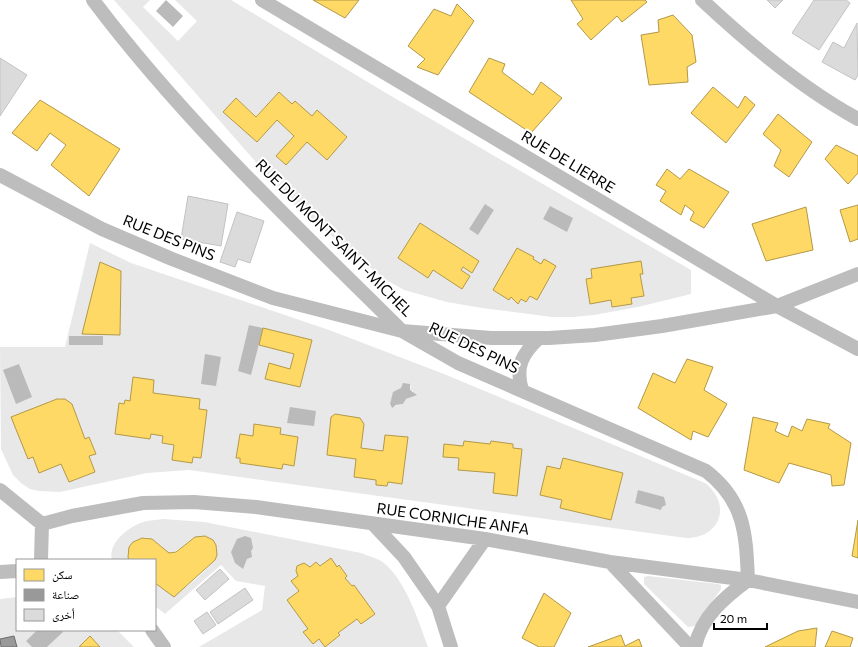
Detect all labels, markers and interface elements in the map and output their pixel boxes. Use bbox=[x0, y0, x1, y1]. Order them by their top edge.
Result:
street label: RUE DE LIERRE bbox=[518, 126, 619, 196]
street label: RUE DU MONT SAINT-MICHEL bbox=[252, 155, 417, 320]
street label: RUE DES PINS bbox=[121, 210, 218, 264]
street label: RUE DES PINS bbox=[427, 318, 523, 377]
street label: RUE CORNICHE ANFA bbox=[376, 498, 531, 538]
legend bbox=[16, 559, 156, 631]
text: سكن bbox=[52, 567, 73, 582]
text: صناعة bbox=[52, 587, 79, 601]
scale bar bbox=[714, 605, 767, 631]
text: أخرى bbox=[52, 607, 75, 622]
text: 20 m bbox=[720, 611, 747, 625]

